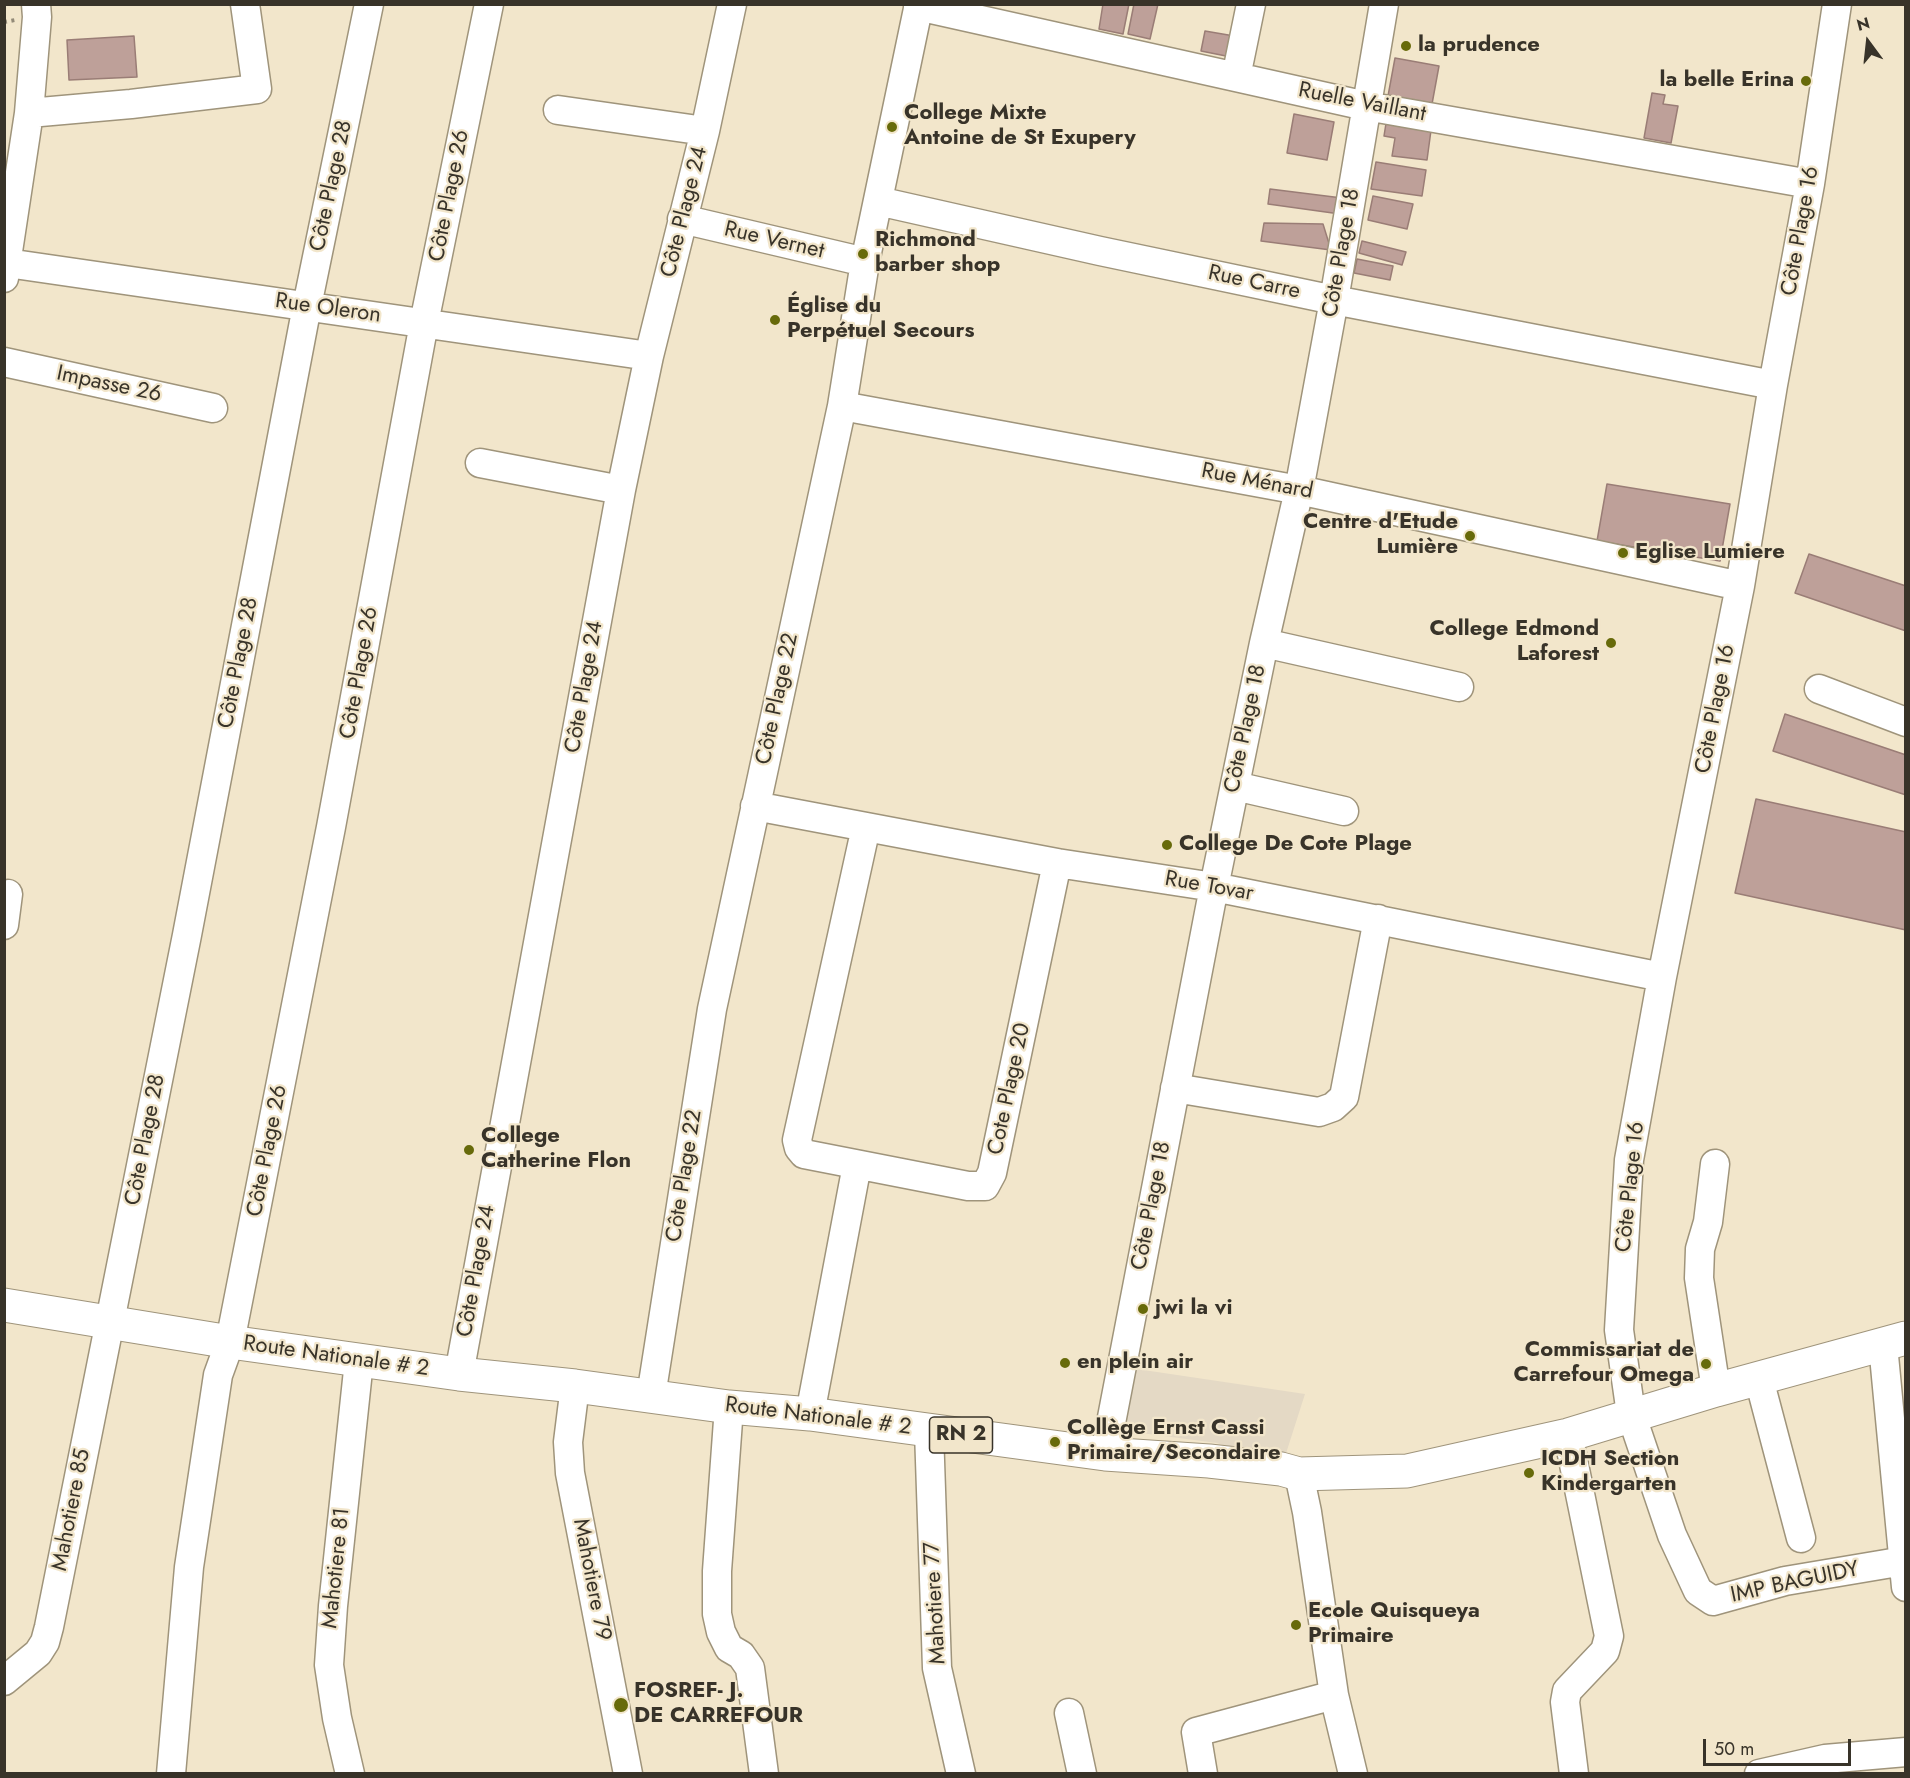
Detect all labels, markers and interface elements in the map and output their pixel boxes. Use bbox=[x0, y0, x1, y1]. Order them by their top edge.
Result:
text: N bbox=[1854, 11, 1872, 37]
north arrow bbox=[1838, 12, 1898, 72]
place label: la prudence bbox=[1418, 33, 1540, 59]
marker: la prudence bbox=[1399, 39, 1413, 53]
place label: la belle Erina bbox=[1659, 68, 1794, 94]
marker: la belle Erina bbox=[1799, 74, 1813, 88]
street label: Ruelle Vaillant bbox=[1296, 78, 1428, 128]
place label: College Mixte Antoine de St Exupery bbox=[904, 101, 1136, 152]
street label: Côte Plage 28 bbox=[305, 118, 359, 254]
marker: College Mixte Antoine de St Exupery bbox=[885, 120, 899, 134]
street label: Côte Plage 26 bbox=[424, 128, 476, 264]
street label: Côte Plage 24 bbox=[656, 144, 714, 280]
street label: Côte Plage 16 bbox=[1777, 164, 1825, 298]
street label: Côte Plage 18 bbox=[1318, 187, 1366, 319]
street label: Rue Vernet bbox=[722, 217, 826, 265]
place label: Richmond barber shop bbox=[875, 228, 1000, 280]
marker: Richmond barber shop bbox=[856, 247, 870, 261]
street label: Rue Carre bbox=[1206, 260, 1302, 306]
street label: Rue Oleron bbox=[274, 289, 382, 329]
place label: Église du Perpétuel Secours bbox=[787, 294, 975, 346]
marker: Église du Perpétuel Secours bbox=[768, 313, 782, 327]
street label: Impasse 26 bbox=[54, 361, 164, 409]
street label: Rue Ménard bbox=[1199, 458, 1315, 506]
place label: Centre d'Etude Lumière bbox=[1303, 510, 1458, 562]
marker: Centre d'Etude Lumière bbox=[1463, 529, 1477, 543]
place label: Eglise Lumiere bbox=[1635, 540, 1785, 566]
marker: Eglise Lumiere bbox=[1616, 546, 1630, 560]
street label: Côte Plage 28 bbox=[213, 595, 265, 731]
street label: Côte Plage 26 bbox=[335, 605, 385, 741]
place label: College Edmond Laforest bbox=[1429, 617, 1599, 668]
street label: Côte Plage 24 bbox=[560, 619, 610, 755]
street label: Côte Plage 22 bbox=[751, 631, 805, 767]
marker: College Edmond Laforest bbox=[1604, 636, 1618, 650]
street label: Côte Plage 16 bbox=[1691, 642, 1741, 776]
street label: Côte Plage 18 bbox=[1220, 662, 1272, 796]
place label: College De Cote Plage bbox=[1179, 832, 1412, 858]
marker: College De Cote Plage bbox=[1160, 838, 1174, 852]
street label: Rue Tovar bbox=[1163, 866, 1255, 908]
street label: Cote Plage 20 bbox=[983, 1021, 1037, 1157]
street label: Côte Plage 28 bbox=[120, 1072, 172, 1208]
street label: Côte Plage 26 bbox=[242, 1083, 294, 1219]
street label: Côte Plage 22 bbox=[662, 1108, 708, 1244]
street label: Côte Plage 16 bbox=[1611, 1120, 1651, 1254]
place label: College Catherine Flon bbox=[481, 1124, 631, 1176]
street label: Côte Plage 18 bbox=[1127, 1139, 1177, 1273]
marker: College Catherine Flon bbox=[462, 1143, 476, 1157]
street label: Côte Plage 24 bbox=[452, 1203, 502, 1339]
place label: jwi la vi bbox=[1155, 1296, 1232, 1322]
marker: jwi la vi bbox=[1136, 1302, 1150, 1316]
street label: Route Nationale # 2 bbox=[241, 1331, 431, 1383]
place label: Commissariat de Carrefour Omega bbox=[1514, 1338, 1694, 1390]
place label: en plein air bbox=[1077, 1350, 1193, 1376]
marker: en plein air bbox=[1058, 1356, 1072, 1370]
marker: Commissariat de Carrefour Omega bbox=[1699, 1357, 1713, 1371]
street label: Route Nationale # 2 bbox=[723, 1392, 913, 1442]
place label: Collège Ernst Cassi Primaire/Secondaire bbox=[1067, 1416, 1281, 1468]
road number: RN 2 bbox=[930, 1417, 992, 1453]
marker: Collège Ernst Cassi Primaire/Secondaire bbox=[1048, 1435, 1062, 1449]
street label: Mahotiere 85 bbox=[47, 1447, 97, 1573]
place label: ICDH Section Kindergarten bbox=[1541, 1447, 1679, 1498]
marker: ICDH Section Kindergarten bbox=[1522, 1466, 1536, 1480]
street label: Mahotiere 81 bbox=[318, 1506, 356, 1630]
street label: Mahotiere 79 bbox=[566, 1517, 616, 1643]
street label: Mahotiere 77 bbox=[920, 1541, 952, 1665]
street label: IMP BAGUIDY bbox=[1728, 1557, 1862, 1609]
place label: Ecole Quisqueya Primaire bbox=[1308, 1599, 1480, 1651]
marker: Ecole Quisqueya Primaire bbox=[1289, 1618, 1303, 1632]
place label: FOSREF- J. DE CARREFOUR bbox=[634, 1679, 803, 1730]
marker: FOSREF- J. DE CARREFOUR bbox=[612, 1696, 630, 1714]
scale bar bbox=[1706, 1727, 1854, 1765]
text: 50 m bbox=[1714, 1736, 1754, 1762]

